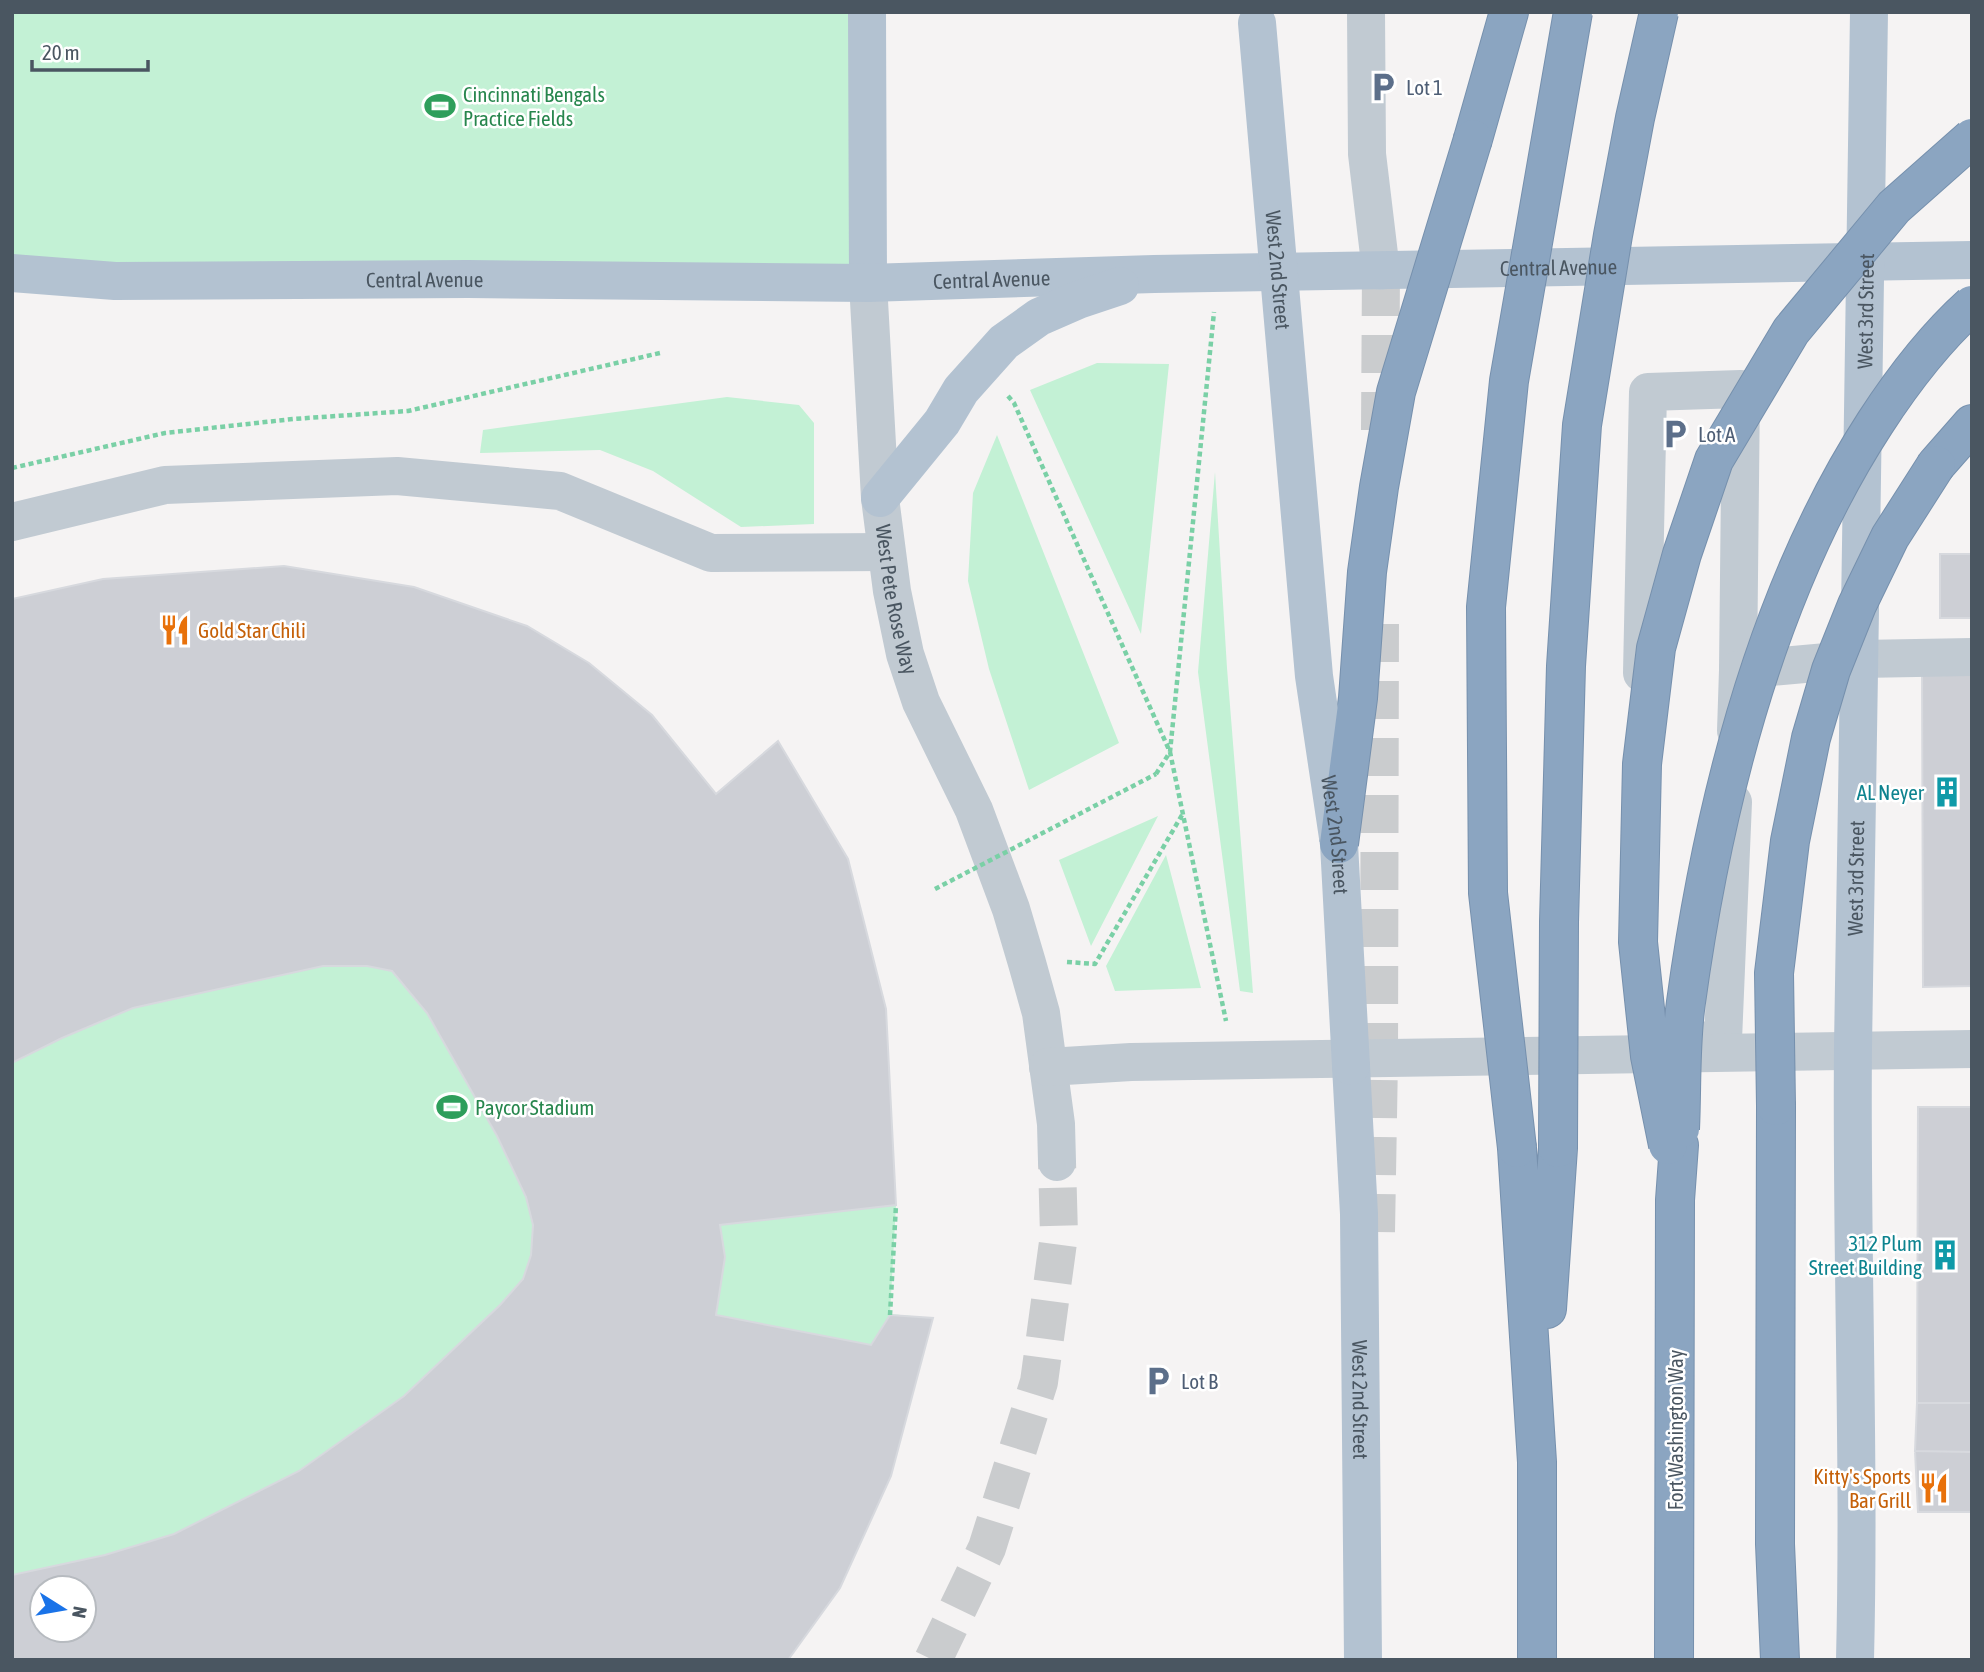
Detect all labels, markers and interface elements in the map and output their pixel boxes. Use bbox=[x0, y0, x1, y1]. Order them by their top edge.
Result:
scale bar bbox=[32, 28, 147, 72]
text: 20 m bbox=[42, 40, 80, 64]
parking icon: Lot 1 bbox=[1366, 70, 1400, 104]
place label: Lot 1 bbox=[1406, 75, 1443, 99]
place label: Cincinnati Bengals Practice Fields bbox=[463, 82, 605, 130]
sports icon: Cincinnati Bengals Practice Fields bbox=[423, 89, 457, 123]
street label: West 2nd Street bbox=[1261, 209, 1296, 331]
street label: West 3rd Street bbox=[1852, 253, 1878, 369]
street label: Central Avenue bbox=[1500, 254, 1617, 280]
street label: Central Avenue bbox=[933, 265, 1051, 293]
street label: Central Avenue bbox=[366, 267, 484, 292]
parking icon: Lot A bbox=[1658, 417, 1692, 451]
place label: Lot A bbox=[1698, 422, 1736, 446]
street label: West Pete Rose Way bbox=[872, 523, 923, 677]
restaurant icon: Gold Star Chili bbox=[158, 613, 192, 647]
place label: Gold Star Chili bbox=[198, 618, 306, 642]
street label: West 2nd Street bbox=[1317, 774, 1354, 895]
building icon: AL Neyer bbox=[1930, 775, 1964, 809]
place label: AL Neyer bbox=[1857, 780, 1925, 804]
street label: West 3rd Street bbox=[1842, 820, 1868, 936]
sports icon: Paycor Stadium bbox=[435, 1090, 469, 1124]
place label: Paycor Stadium bbox=[475, 1095, 594, 1119]
place label: 312 Plum Street Building bbox=[1809, 1231, 1922, 1279]
building icon: 312 Plum Street Building bbox=[1928, 1238, 1962, 1272]
street label: West 2nd Street bbox=[1348, 1340, 1373, 1460]
street label: Fort Washington Way bbox=[1663, 1349, 1687, 1510]
parking icon: Lot B bbox=[1141, 1364, 1175, 1398]
place label: Lot B bbox=[1181, 1369, 1218, 1393]
place label: Kitty's Sports Bar Grill bbox=[1813, 1464, 1911, 1512]
restaurant icon: Kitty's Sports Bar Grill bbox=[1917, 1471, 1951, 1505]
north arrow bbox=[28, 1574, 98, 1644]
text: N bbox=[68, 1605, 92, 1620]

